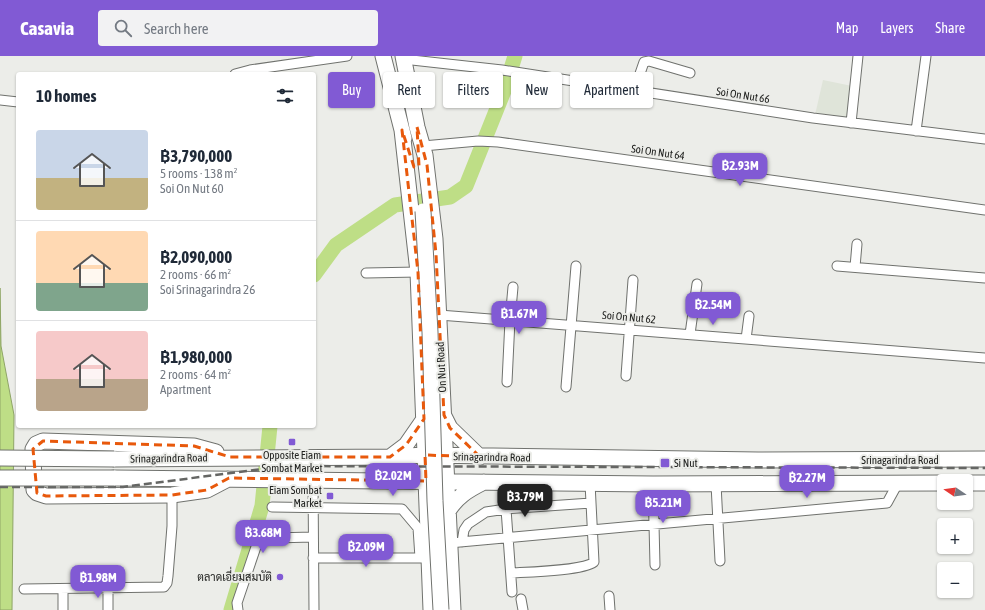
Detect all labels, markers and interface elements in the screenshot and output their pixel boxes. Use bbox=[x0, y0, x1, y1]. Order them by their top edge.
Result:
search box bbox=[98, 10, 378, 46]
text: Casavia bbox=[20, 17, 74, 39]
icon: search bbox=[112, 17, 134, 39]
text: Search here bbox=[144, 20, 209, 37]
text: Map bbox=[836, 20, 858, 36]
text: Layers bbox=[880, 20, 913, 36]
text: Share bbox=[935, 20, 965, 36]
chip: Buy bbox=[328, 72, 375, 108]
chip: Rent bbox=[383, 72, 435, 108]
chip: Filters bbox=[443, 72, 503, 108]
chip: New bbox=[511, 72, 562, 108]
chip: Apartment bbox=[570, 72, 653, 108]
icon: filters bbox=[274, 85, 296, 107]
street label: Soi On Nut 66 bbox=[715, 85, 771, 105]
text: 10 homes bbox=[36, 86, 97, 106]
street label: Soi On Nut 64 bbox=[630, 142, 686, 162]
icon: home bbox=[68, 146, 116, 194]
text: ฿3,790,000 bbox=[160, 146, 232, 166]
pin: ฿2.93M bbox=[707, 153, 773, 187]
text: ฿2.93M bbox=[721, 158, 759, 173]
text: 5 rooms · 138 m² bbox=[160, 166, 237, 181]
text: Soi On Nut 60 bbox=[160, 181, 224, 196]
icon: home bbox=[68, 247, 116, 295]
text: ฿2,090,000 bbox=[160, 247, 232, 267]
text: 2 rooms · 66 m² bbox=[160, 267, 231, 282]
text: Soi Srinagarindra 26 bbox=[160, 282, 255, 297]
pin: ฿2.54M bbox=[680, 292, 746, 326]
text: ฿2.54M bbox=[694, 297, 732, 312]
pin: ฿1.67M bbox=[486, 301, 552, 335]
text: ฿1.67M bbox=[500, 306, 538, 321]
street label: Soi On Nut 62 bbox=[602, 309, 656, 325]
street label: On Nut Road bbox=[434, 341, 448, 393]
icon: home bbox=[68, 347, 116, 395]
text: ฿1,980,000 bbox=[160, 347, 232, 367]
text: 2 rooms · 64 m² bbox=[160, 367, 231, 382]
text: Apartment bbox=[160, 382, 211, 397]
marker: Opposite Eiam Sombat Market bbox=[287, 437, 297, 447]
place label: Opposite Eiam Sombat Market bbox=[261, 449, 323, 474]
street label: Srinagarindra Road bbox=[453, 450, 531, 464]
street label: Srinagarindra Road bbox=[130, 451, 208, 465]
street label: Srinagarindra Road bbox=[861, 454, 939, 466]
marker: Si Nut bbox=[659, 457, 671, 469]
place label: Si Nut bbox=[674, 457, 698, 469]
pin: ฿2.02M bbox=[360, 463, 426, 497]
pin: ฿2.27M bbox=[774, 465, 840, 499]
text: ฿2.02M bbox=[374, 468, 412, 483]
text: ฿2.27M bbox=[788, 470, 826, 485]
north arrow bbox=[937, 474, 973, 510]
map controls bbox=[937, 474, 973, 598]
place label: Eiam Sombat Market bbox=[269, 484, 322, 509]
pin: ฿3.79M bbox=[492, 484, 558, 518]
text: ฿3.79M bbox=[506, 489, 544, 504]
pin: ฿5.21M bbox=[630, 490, 696, 524]
marker: Eiam Sombat Market bbox=[325, 491, 335, 501]
text: ฿5.21M bbox=[644, 495, 682, 510]
button: + bbox=[937, 518, 973, 554]
pin: ฿3.68M bbox=[230, 520, 296, 554]
text: ฿3.68M bbox=[244, 525, 282, 540]
pin: ฿2.09M bbox=[333, 534, 399, 568]
text: ฿2.09M bbox=[347, 539, 385, 554]
button: − bbox=[937, 562, 973, 598]
pin: ฿1.98M bbox=[65, 565, 131, 599]
place label: ตลาดเอี่ยมสมบัติ bbox=[197, 566, 272, 583]
text: ฿1.98M bbox=[79, 570, 117, 585]
marker: ตลาดเอี่ยมสมบัติ bbox=[275, 572, 285, 582]

